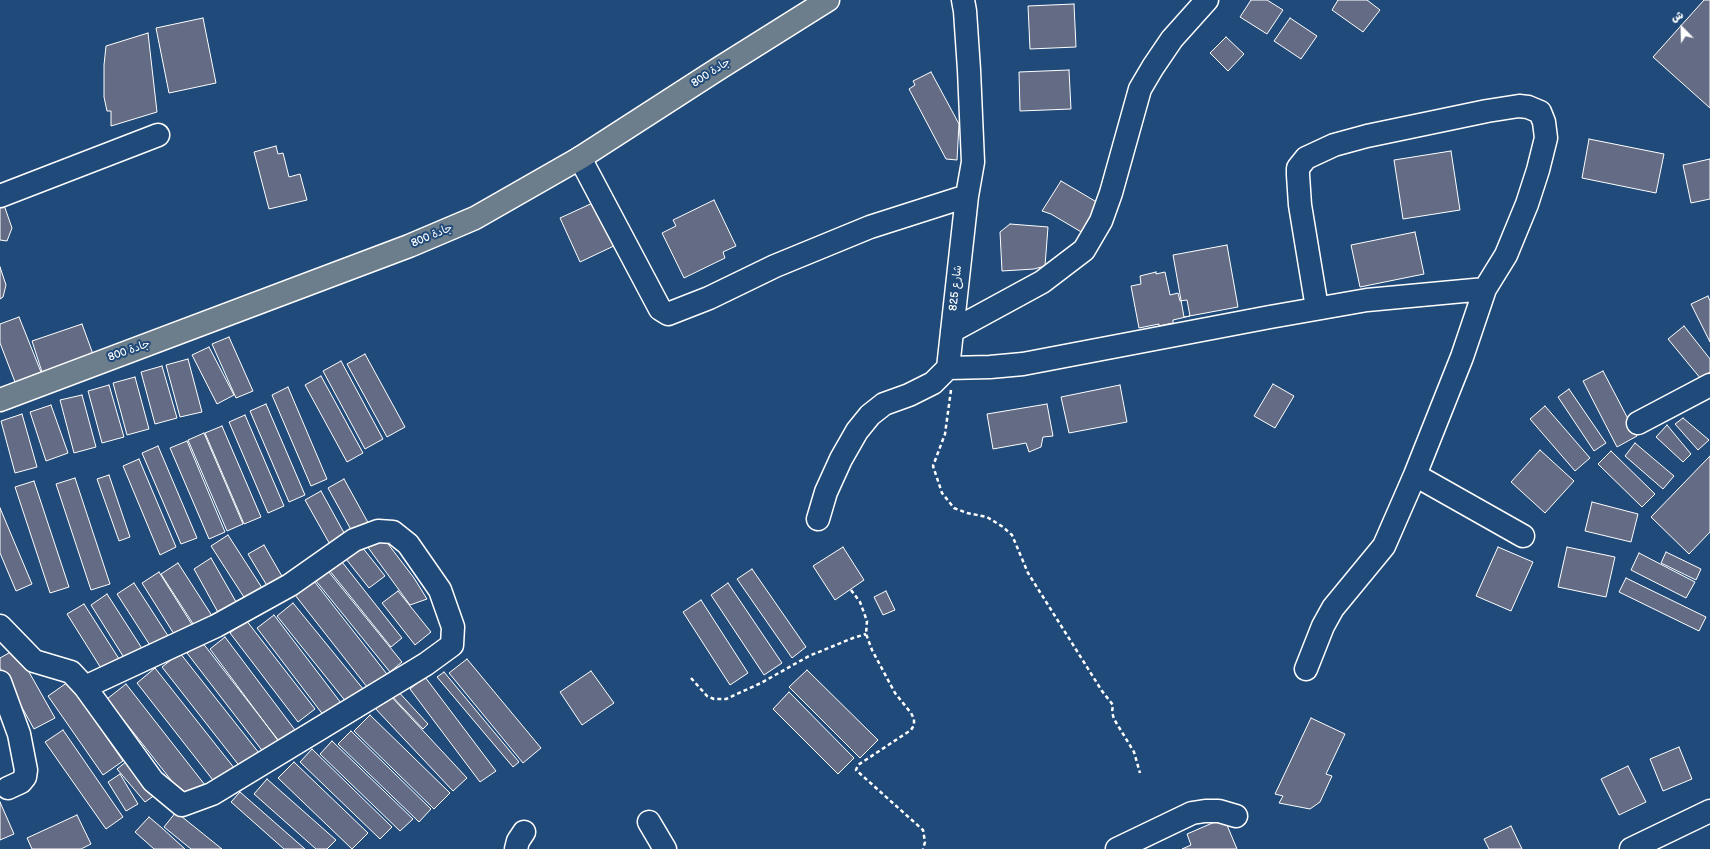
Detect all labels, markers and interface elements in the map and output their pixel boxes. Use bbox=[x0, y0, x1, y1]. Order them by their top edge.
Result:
north arrow bbox=[1662, 8, 1702, 48]
text: ش bbox=[1669, 8, 1685, 25]
street label: جادة 800 bbox=[689, 56, 733, 90]
street label: جادة 800 bbox=[409, 221, 455, 251]
street label: شارع 825 bbox=[947, 264, 965, 312]
street label: جادة 800 bbox=[106, 337, 152, 365]

